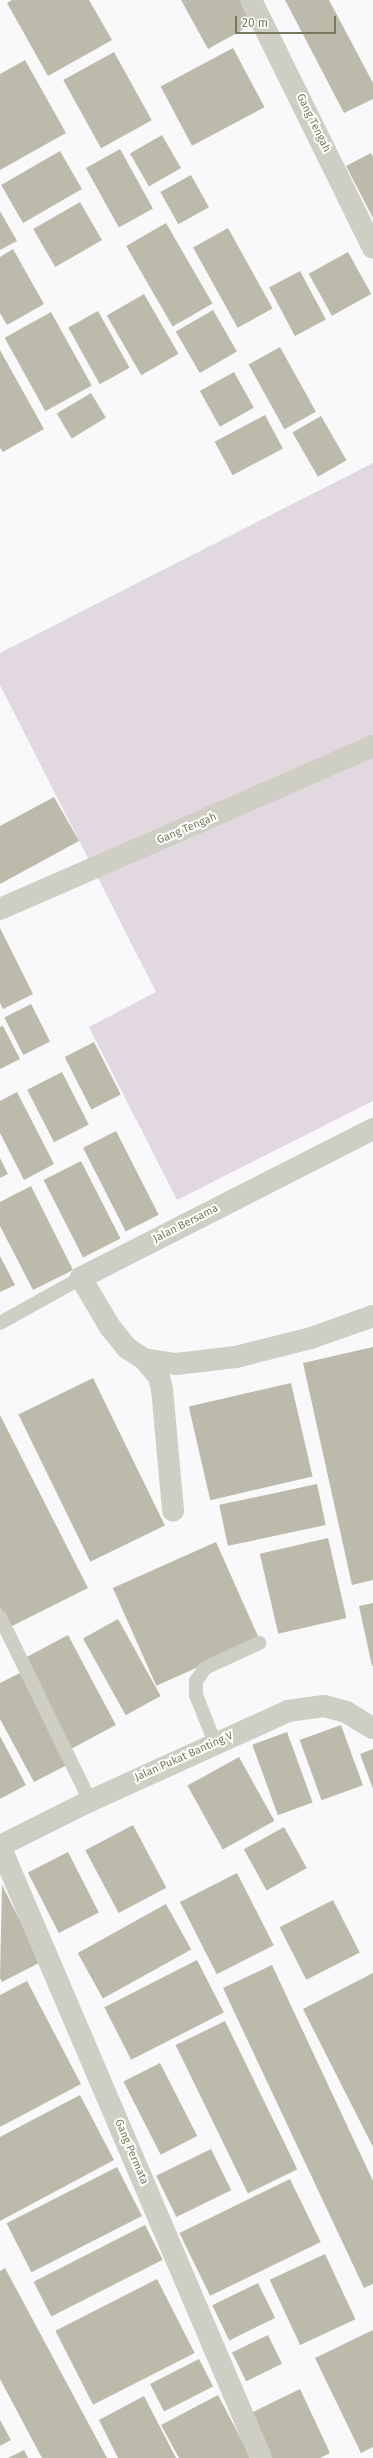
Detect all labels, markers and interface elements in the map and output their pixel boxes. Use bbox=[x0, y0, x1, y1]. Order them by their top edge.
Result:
scale bar bbox=[237, 8, 338, 34]
text: 20 m bbox=[242, 16, 268, 30]
street label: Gang Tengah bbox=[293, 92, 333, 154]
street label: Gang Tengah bbox=[155, 811, 219, 847]
street label: Jalan Bersama bbox=[151, 1202, 221, 1246]
street label: Jalan Pukat Banting V bbox=[133, 1729, 235, 1785]
street label: Gang Permata bbox=[111, 2117, 151, 2187]

